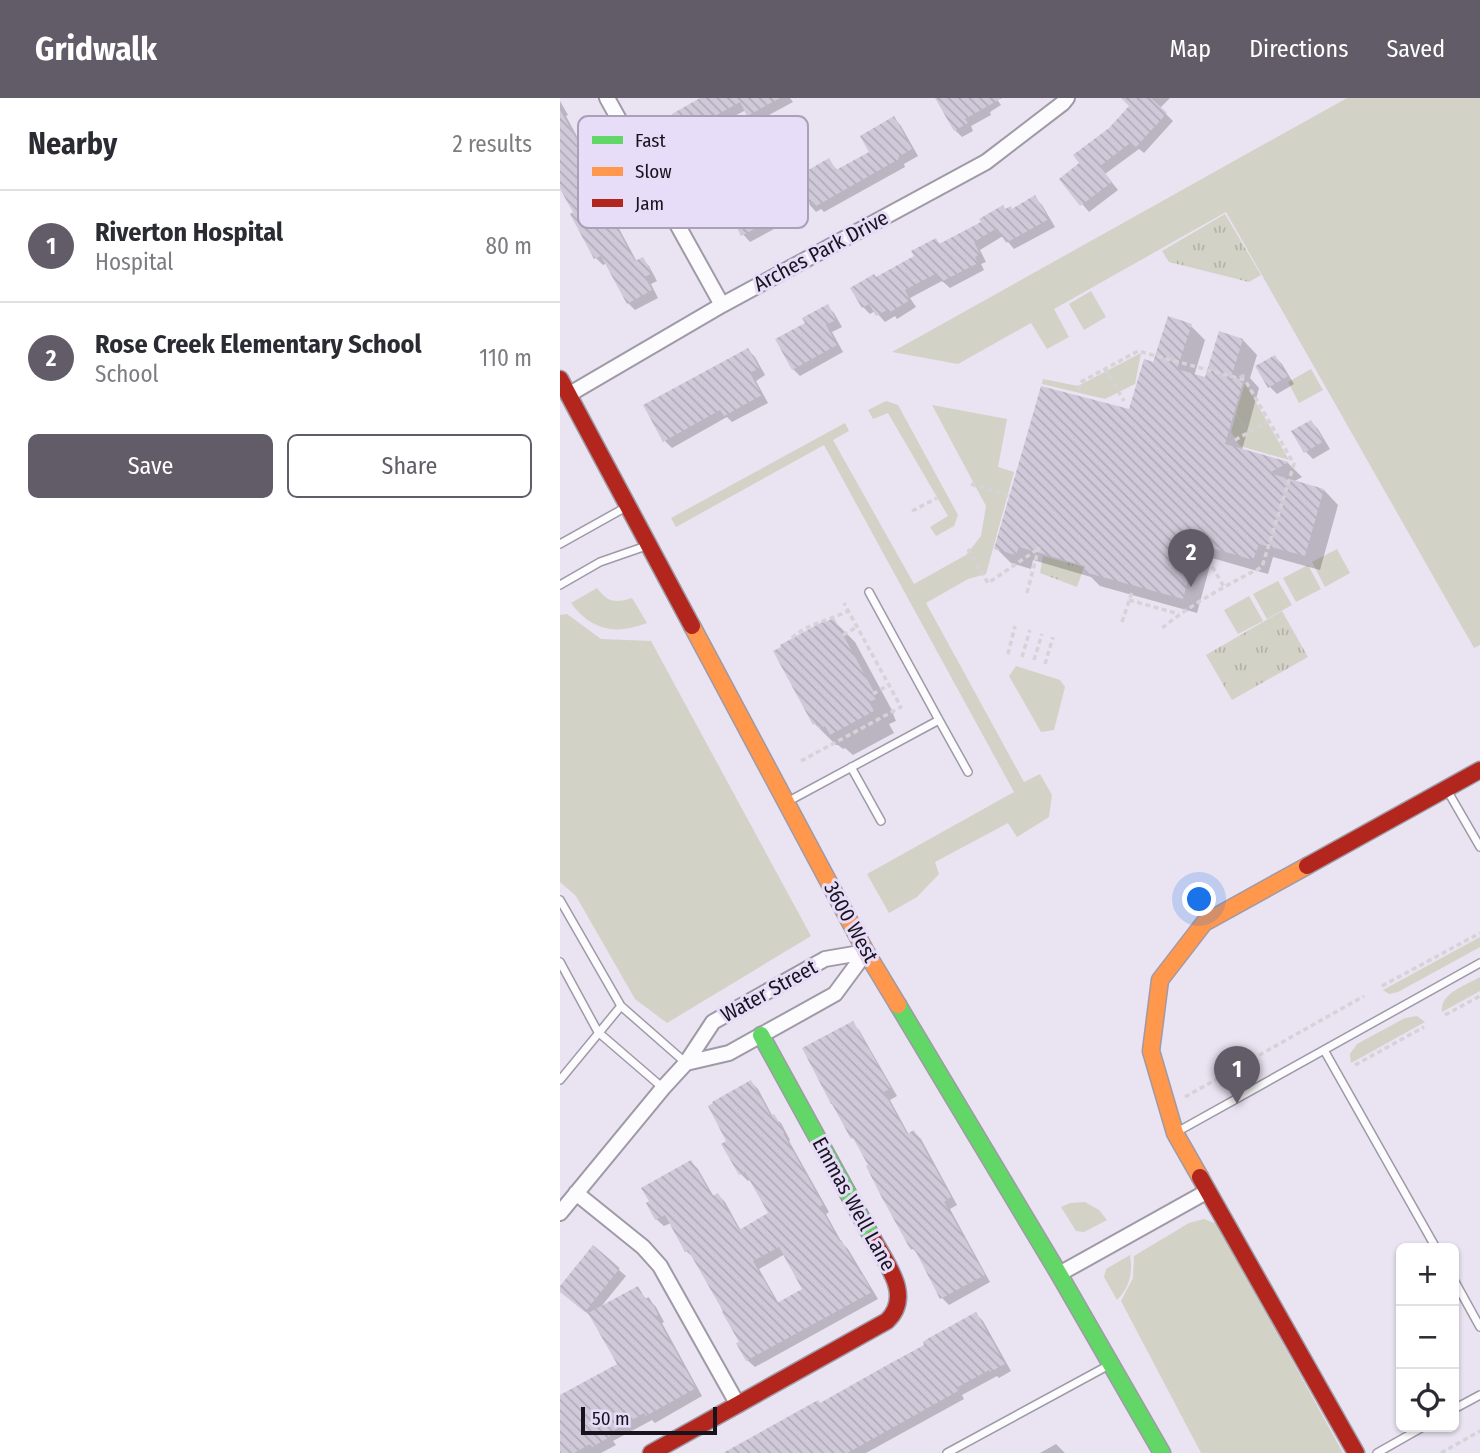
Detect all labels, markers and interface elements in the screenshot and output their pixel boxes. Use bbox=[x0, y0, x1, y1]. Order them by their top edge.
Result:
text: Gridwalk bbox=[35, 29, 157, 69]
text: Map bbox=[1170, 35, 1211, 63]
text: Directions bbox=[1249, 35, 1348, 63]
text: Saved bbox=[1386, 35, 1445, 63]
legend bbox=[578, 116, 808, 228]
text: Nearby bbox=[28, 126, 117, 162]
text: Fast bbox=[635, 129, 666, 152]
text: 2 results bbox=[452, 130, 532, 158]
text: Slow bbox=[635, 160, 672, 183]
text: Jam bbox=[635, 192, 664, 215]
street label: Arches Park Drive bbox=[749, 205, 893, 297]
text: Riverton Hospital bbox=[95, 217, 283, 248]
text: 1 bbox=[46, 232, 56, 260]
text: 80 m bbox=[485, 232, 532, 260]
text: Hospital bbox=[95, 248, 173, 276]
text: Rose Creek Elementary School bbox=[95, 329, 422, 360]
text: 2 bbox=[46, 344, 56, 372]
text: 110 m bbox=[479, 344, 532, 372]
text: School bbox=[95, 360, 159, 388]
button: Save bbox=[28, 434, 273, 498]
button: Share bbox=[287, 434, 532, 498]
pin: 2 bbox=[1168, 529, 1214, 587]
street label: 3600 West bbox=[818, 877, 884, 967]
your location bbox=[1182, 882, 1216, 916]
street label: Water Street bbox=[716, 954, 822, 1028]
pin: 1 bbox=[1214, 1046, 1260, 1104]
street label: Emmas Well Lane bbox=[807, 1133, 901, 1275]
map controls bbox=[1396, 1243, 1459, 1432]
button: + bbox=[1396, 1243, 1459, 1306]
button: − bbox=[1396, 1306, 1459, 1369]
button: locate bbox=[1396, 1369, 1459, 1432]
scale bar bbox=[581, 1404, 718, 1436]
text: 50 m bbox=[592, 1407, 630, 1430]

